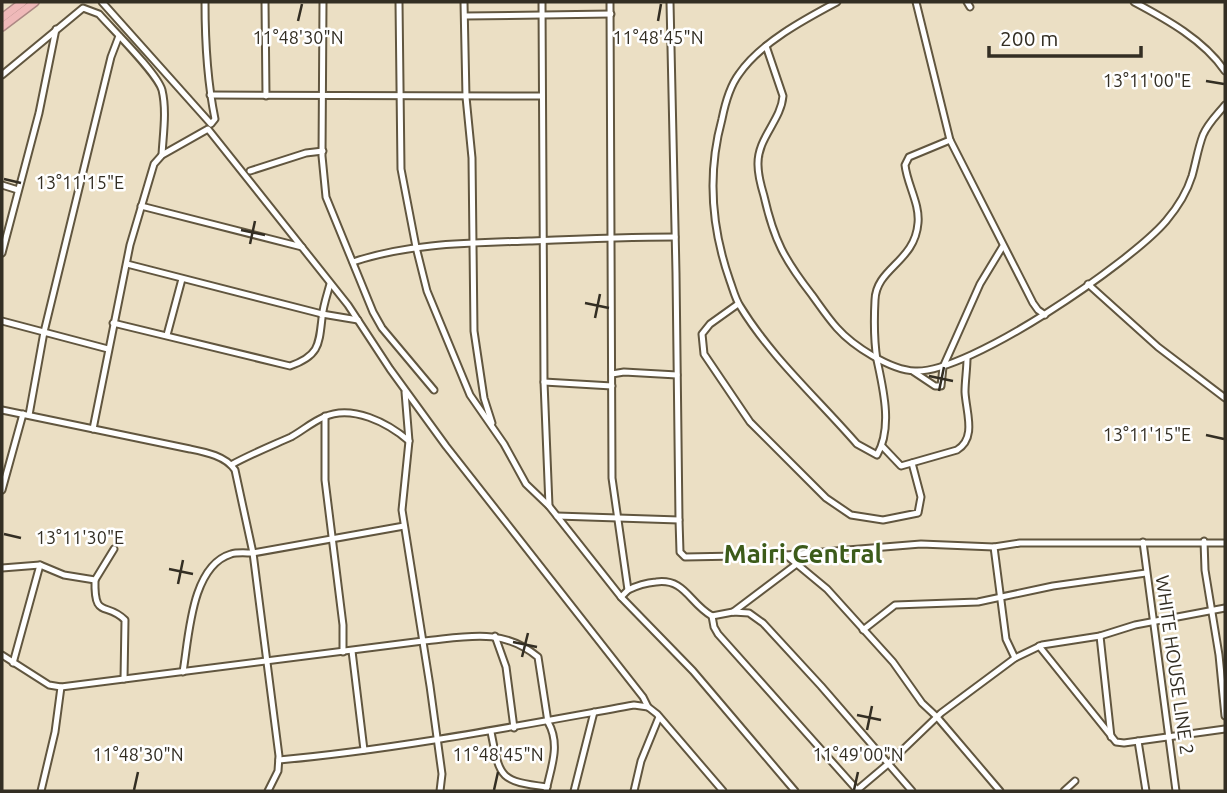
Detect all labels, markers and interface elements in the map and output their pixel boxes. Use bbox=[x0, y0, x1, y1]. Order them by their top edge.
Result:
scale bar bbox=[989, 14, 1141, 58]
text: 200 m bbox=[1000, 26, 1058, 50]
text: 11°48'30"N bbox=[252, 27, 344, 47]
text: 11°48'45"N bbox=[612, 27, 704, 47]
text: 13°11'00"E bbox=[1103, 70, 1191, 90]
text: 13°11'15"E bbox=[36, 172, 124, 192]
text: 13°11'15"E bbox=[1103, 424, 1191, 444]
text: 13°11'30"E bbox=[36, 527, 124, 547]
district label: Mairi Central bbox=[724, 539, 883, 568]
street label: WHITE HOUSE LINE 2 bbox=[1152, 574, 1198, 756]
text: 11°48'30"N bbox=[92, 744, 184, 764]
text: 11°48'45"N bbox=[452, 744, 544, 764]
text: 11°49'00"N bbox=[812, 744, 904, 764]

